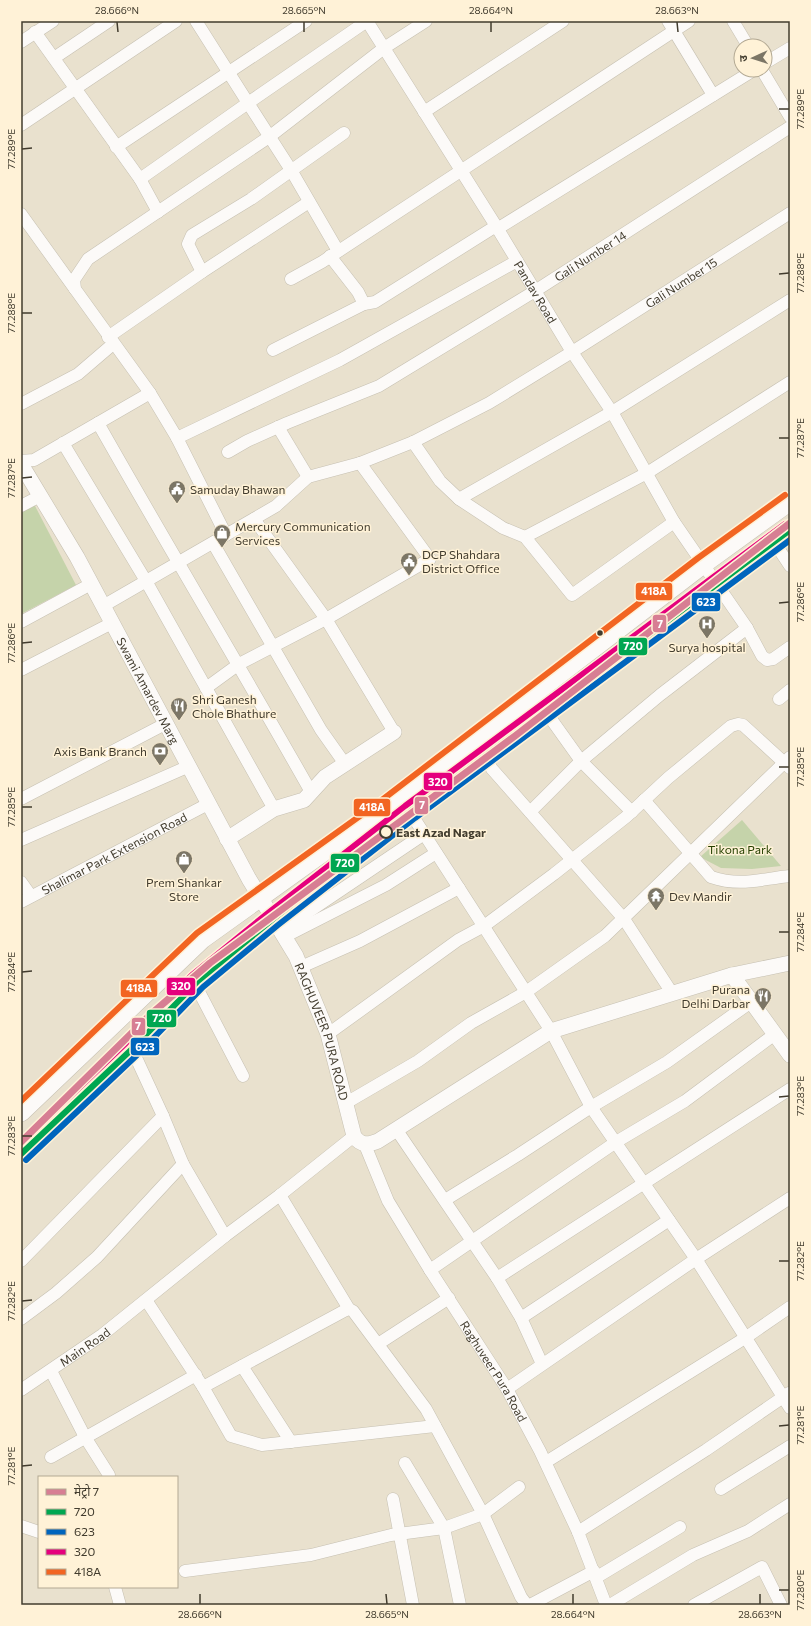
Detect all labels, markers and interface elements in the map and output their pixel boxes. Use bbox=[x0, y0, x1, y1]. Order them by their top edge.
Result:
text: 28.666°N bbox=[95, 4, 139, 16]
text: 28.665°N bbox=[282, 4, 326, 16]
text: 28.664°N bbox=[469, 4, 513, 16]
text: 28.663°N bbox=[655, 4, 699, 16]
north arrow bbox=[733, 38, 773, 78]
text: उ bbox=[736, 54, 749, 62]
text: 77.289°E bbox=[794, 89, 806, 129]
text: 77.289°E bbox=[5, 129, 17, 169]
street label: Gali Number 14 bbox=[551, 227, 629, 284]
text: 77.288°E bbox=[794, 253, 806, 293]
street label: Gali Number 15 bbox=[643, 254, 720, 311]
street label: Pandav Road bbox=[512, 258, 560, 326]
text: 77.288°E bbox=[5, 293, 17, 333]
text: 77.287°E bbox=[794, 418, 806, 458]
text: 77.287°E bbox=[5, 458, 17, 498]
public building icon: Samuday Bhawan bbox=[167, 479, 187, 504]
place label: Samuday Bhawan bbox=[190, 482, 285, 496]
place label: Mercury Communication Services bbox=[235, 519, 371, 547]
shop icon: Mercury Communication Services bbox=[212, 523, 232, 548]
place label: DCP Shahdara District Office bbox=[422, 547, 500, 575]
public building icon: DCP Shahdara District Office bbox=[399, 551, 419, 576]
line badge: 418A bbox=[635, 582, 673, 601]
text: 77.286°E bbox=[794, 582, 806, 622]
text: 418A bbox=[641, 584, 667, 597]
line badge: 623 bbox=[691, 592, 721, 612]
text: 623 bbox=[696, 595, 716, 608]
line badge: 7 bbox=[652, 614, 667, 633]
hospital icon: Surya hospital bbox=[697, 614, 717, 639]
text: 7 bbox=[657, 617, 663, 630]
text: 77.286°E bbox=[5, 623, 17, 663]
unlabelled marker bbox=[595, 628, 605, 638]
street label: Swami Amardev Marg bbox=[114, 635, 183, 747]
line badge: 720 bbox=[618, 637, 648, 656]
text: 720 bbox=[623, 639, 643, 652]
place label: Surya hospital bbox=[668, 640, 746, 654]
place label: Shri Ganesh Chole Bhathure bbox=[192, 692, 276, 720]
restaurant icon: Shri Ganesh Chole Bhathure bbox=[169, 696, 189, 721]
bank icon: Axis Bank Branch bbox=[150, 741, 170, 766]
place label: Axis Bank Branch bbox=[53, 744, 147, 758]
text: 77.285°E bbox=[794, 747, 806, 787]
line badge: 320 bbox=[423, 772, 453, 791]
text: 320 bbox=[428, 775, 448, 788]
text: 77.285°E bbox=[5, 787, 17, 827]
line badge: 7 bbox=[414, 796, 429, 815]
line badge: 418A bbox=[353, 798, 391, 817]
text: 7 bbox=[419, 798, 425, 811]
text: 418A bbox=[359, 800, 385, 813]
street label: Shalimar Park Extension Road bbox=[39, 809, 189, 897]
marker: East Azad Nagar bbox=[379, 825, 393, 839]
place label: East Azad Nagar bbox=[396, 825, 486, 839]
park label: Tikona Park bbox=[708, 842, 773, 856]
shop icon: Prem Shankar Store bbox=[174, 849, 194, 874]
line badge: 720 bbox=[330, 853, 360, 873]
text: 720 bbox=[335, 856, 355, 869]
place label: Prem Shankar Store bbox=[146, 875, 222, 903]
temple icon: Dev Mandir bbox=[646, 886, 666, 911]
place label: Dev Mandir bbox=[669, 889, 732, 903]
text: 77.284°E bbox=[794, 912, 806, 952]
text: 77.284°E bbox=[5, 952, 17, 992]
street label: RAGHUVEER PURA ROAD bbox=[292, 961, 352, 1102]
line badge: 320 bbox=[166, 977, 196, 996]
line badge: 418A bbox=[120, 979, 158, 998]
text: 320 bbox=[171, 979, 191, 992]
text: 418A bbox=[126, 981, 152, 994]
place label: Purana Delhi Darbar bbox=[681, 982, 750, 1010]
restaurant icon: Purana Delhi Darbar bbox=[753, 986, 773, 1011]
line badge: 720 bbox=[146, 1009, 177, 1028]
text: 720 bbox=[152, 1011, 172, 1024]
line badge: 7 bbox=[131, 1017, 146, 1036]
text: 7 bbox=[135, 1019, 141, 1032]
line badge: 623 bbox=[130, 1037, 160, 1056]
text: 623 bbox=[135, 1040, 155, 1053]
text: 77.283°E bbox=[794, 1076, 806, 1116]
text: 77.283°E bbox=[5, 1116, 17, 1156]
text: 77.282°E bbox=[794, 1241, 806, 1281]
text: 77.282°E bbox=[5, 1281, 17, 1321]
street label: Raghuveer Pura Road bbox=[458, 1318, 530, 1424]
street label: Main Road bbox=[57, 1324, 113, 1369]
text: 77.281°E bbox=[794, 1406, 806, 1444]
text: 77.281°E bbox=[5, 1447, 17, 1485]
legend bbox=[38, 1476, 178, 1588]
text: मेट्रो 7 bbox=[74, 1484, 99, 1499]
text: 720 bbox=[74, 1504, 95, 1518]
text: 623 bbox=[74, 1524, 95, 1538]
text: 320 bbox=[74, 1544, 95, 1558]
text: 418A bbox=[74, 1564, 101, 1578]
text: 77.280°E bbox=[794, 1569, 806, 1610]
text: 28.666°N bbox=[178, 1608, 222, 1620]
text: 28.665°N bbox=[365, 1608, 409, 1620]
text: 28.664°N bbox=[551, 1608, 595, 1620]
text: 28.663°N bbox=[738, 1608, 782, 1620]

